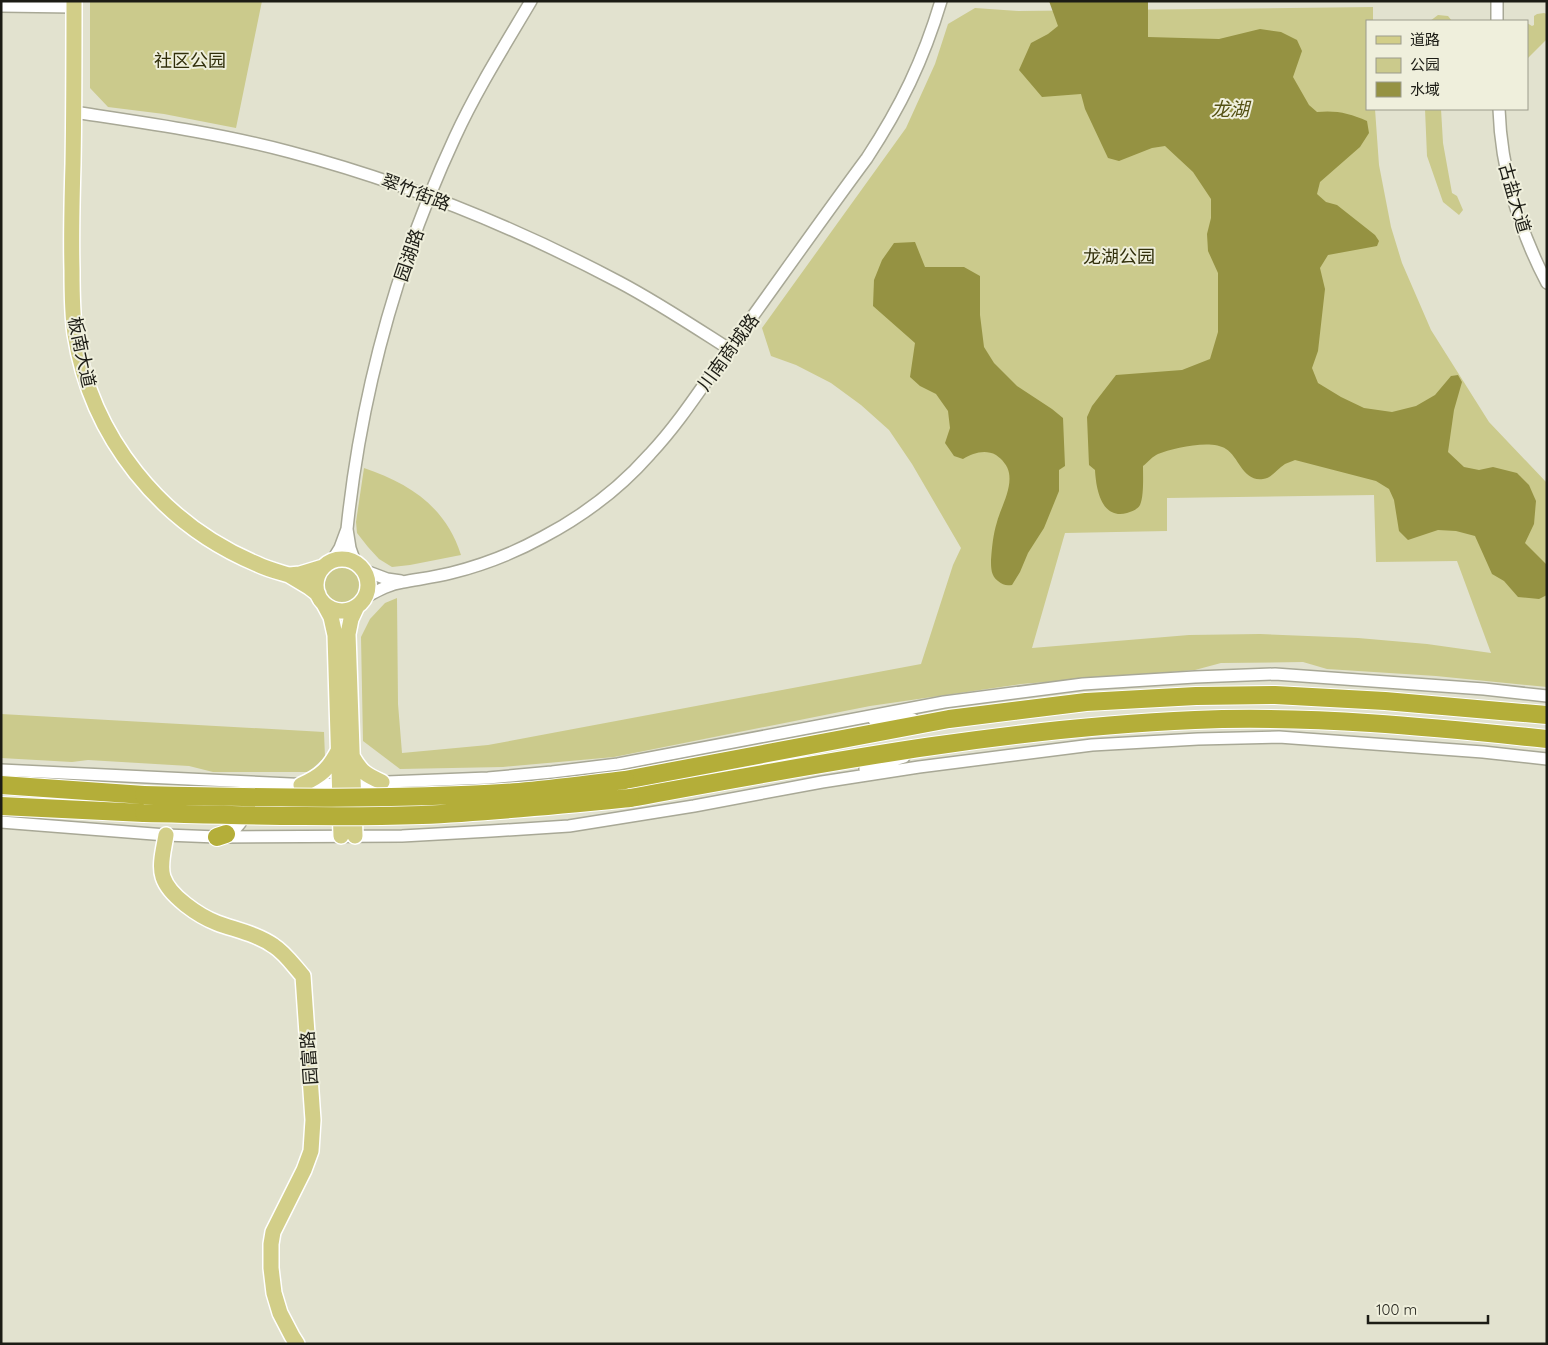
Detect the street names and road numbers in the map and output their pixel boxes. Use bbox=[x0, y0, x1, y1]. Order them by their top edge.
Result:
street label: 古盐大道 bbox=[1494, 160, 1536, 236]
street label: 翠竹街路 bbox=[378, 168, 454, 216]
street label: 园湖路 bbox=[389, 226, 429, 284]
street label: 川南商城路 bbox=[692, 309, 764, 395]
street label: 板南大道 bbox=[63, 314, 101, 390]
street label: 园富路 bbox=[296, 1030, 322, 1086]

